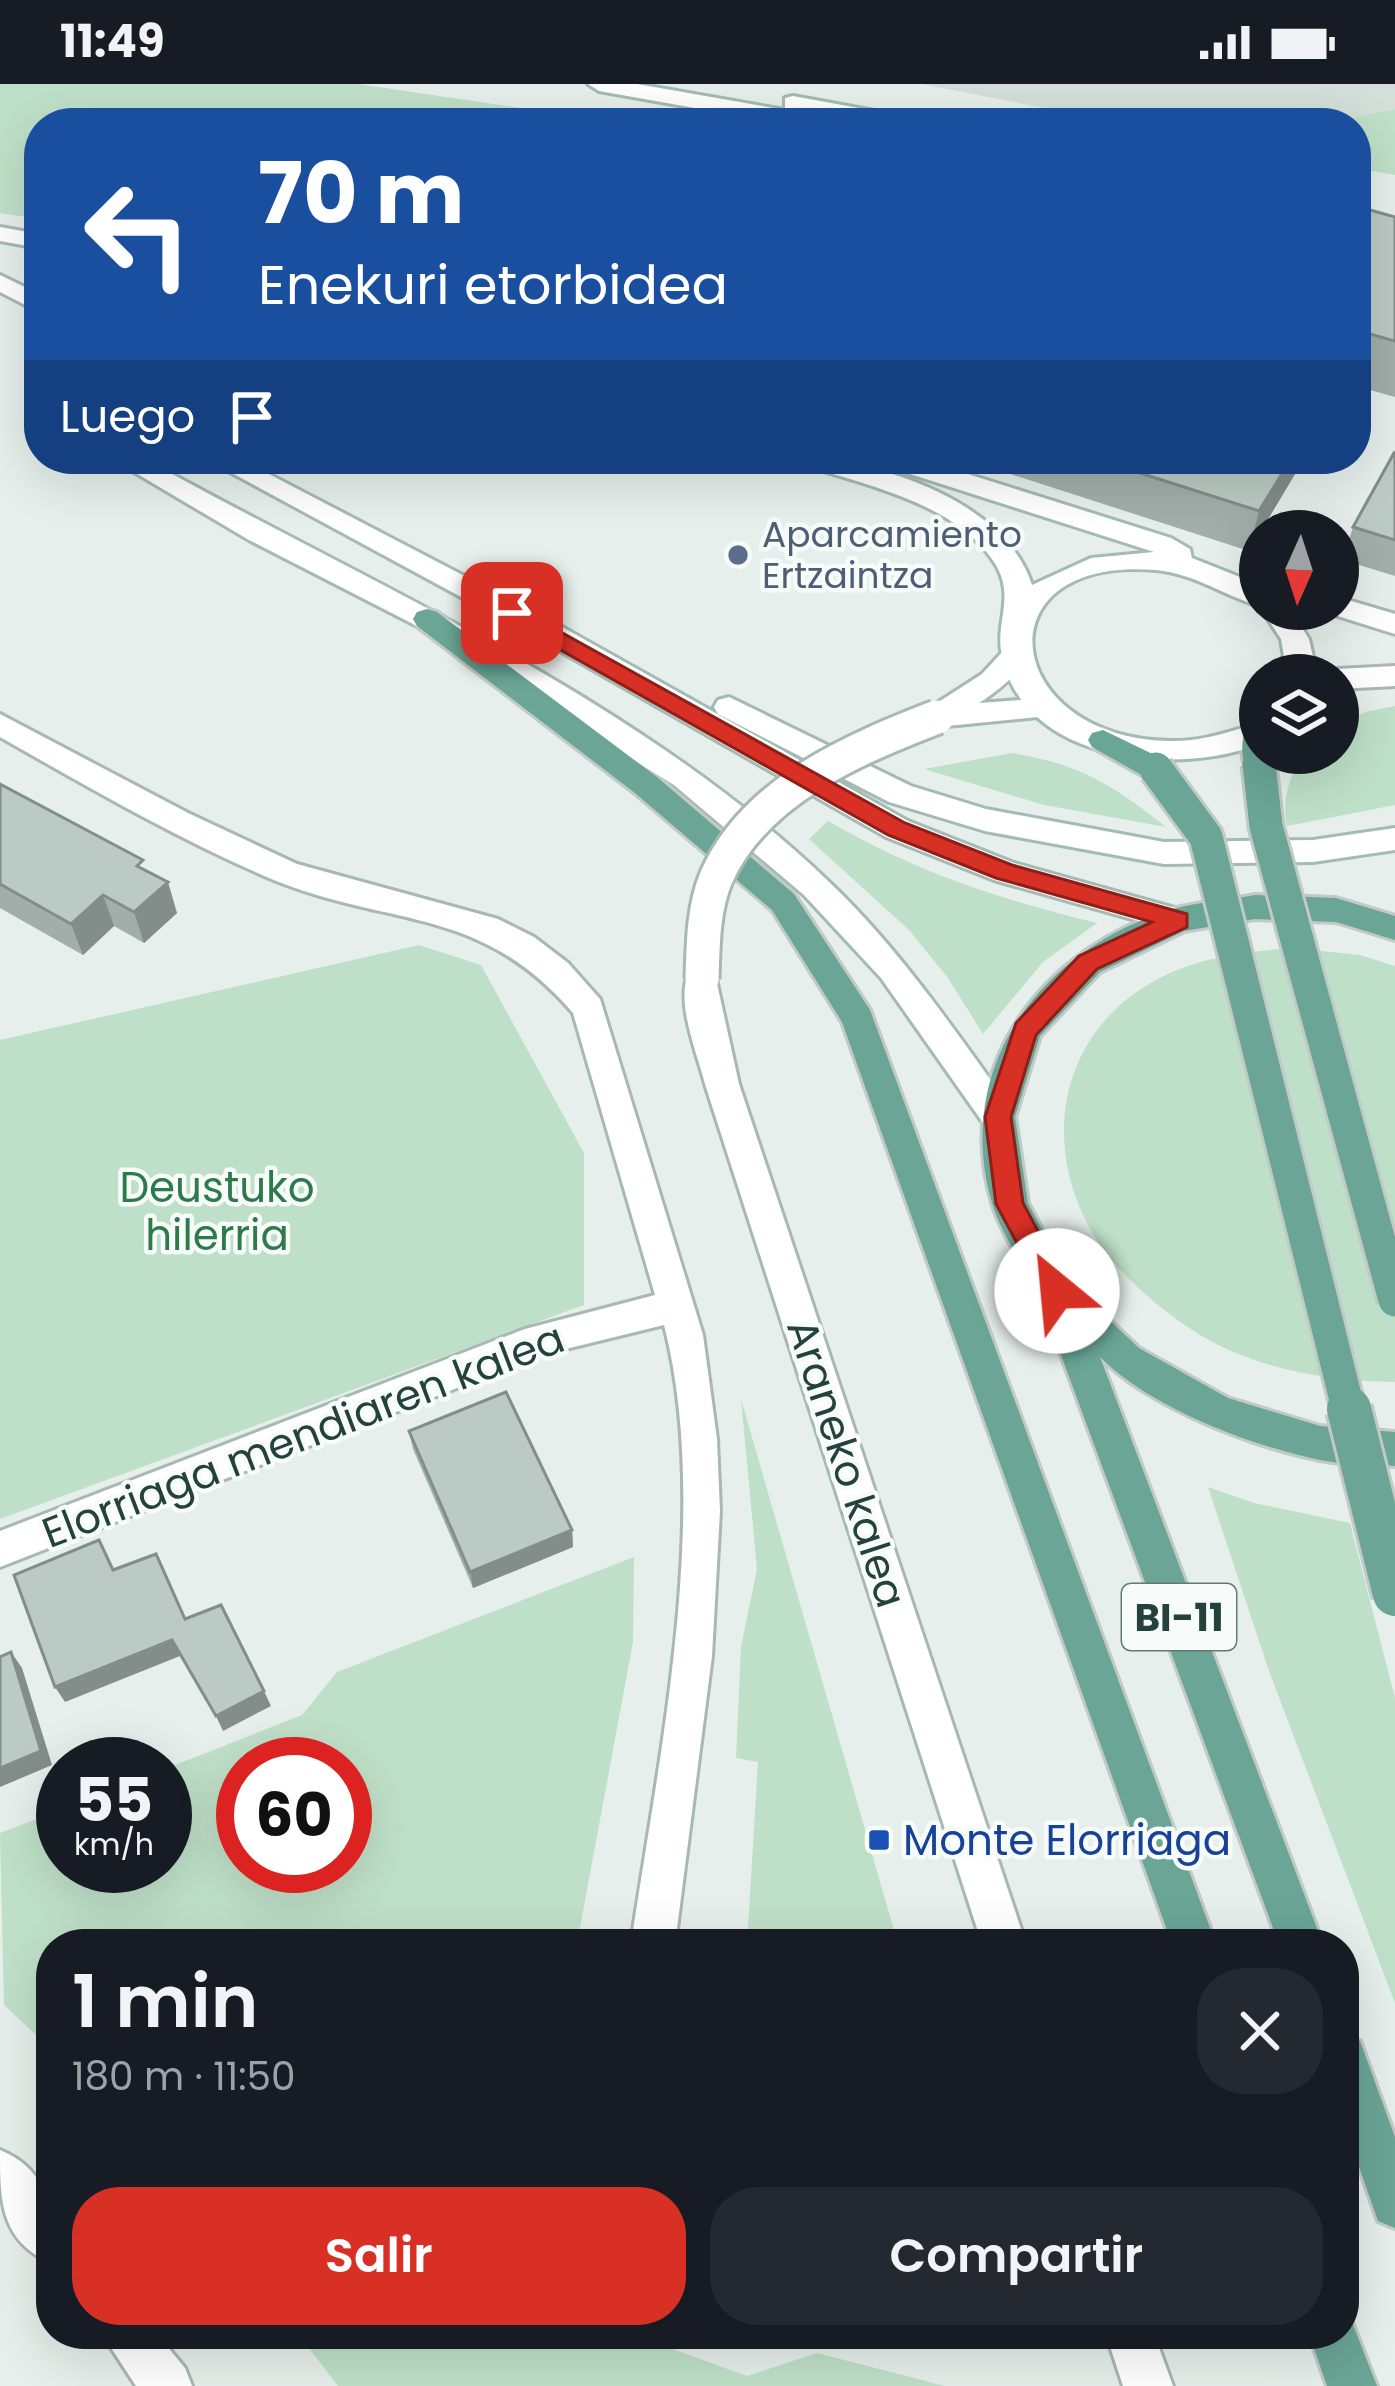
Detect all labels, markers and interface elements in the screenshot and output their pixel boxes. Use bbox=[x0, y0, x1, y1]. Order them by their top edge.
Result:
text: 11:49 bbox=[60, 10, 165, 73]
text: 70 m bbox=[258, 135, 464, 252]
icon: left bbox=[60, 156, 216, 312]
text: Enekuri etorbidea bbox=[258, 247, 728, 323]
icon: arrive bbox=[219, 384, 285, 450]
text: Luego bbox=[60, 385, 195, 448]
place label: Aparcamiento Ertzaintza bbox=[762, 509, 1022, 601]
north arrow bbox=[1239, 510, 1359, 630]
map controls bbox=[1239, 510, 1359, 774]
marker: Aparcamiento Ertzaintza bbox=[725, 542, 751, 568]
pin bbox=[461, 562, 563, 664]
icon: arrive bbox=[479, 580, 545, 646]
button: layers bbox=[1239, 654, 1359, 774]
park label: Deustuko hilerria bbox=[119, 1158, 315, 1265]
position arrow bbox=[994, 1228, 1120, 1354]
street label: Elorriaga mendiaren kalea bbox=[34, 1309, 573, 1562]
street label: Araneko kalea bbox=[772, 1311, 921, 1615]
road number: BI-11 bbox=[1122, 1584, 1236, 1650]
speed limit sign: 60 bbox=[216, 1737, 372, 1893]
text: 55 bbox=[75, 1758, 153, 1842]
place label: Monte Elorriaga bbox=[903, 1811, 1231, 1870]
text: km/h bbox=[74, 1823, 154, 1866]
marker: Monte Elorriaga bbox=[866, 1827, 892, 1853]
text: 1 min bbox=[72, 1951, 258, 2052]
button: close bbox=[1197, 1968, 1323, 2094]
text: 180 m · 11:50 bbox=[72, 2049, 296, 2104]
button: Salir bbox=[72, 2187, 686, 2325]
button: Compartir bbox=[710, 2187, 1323, 2325]

